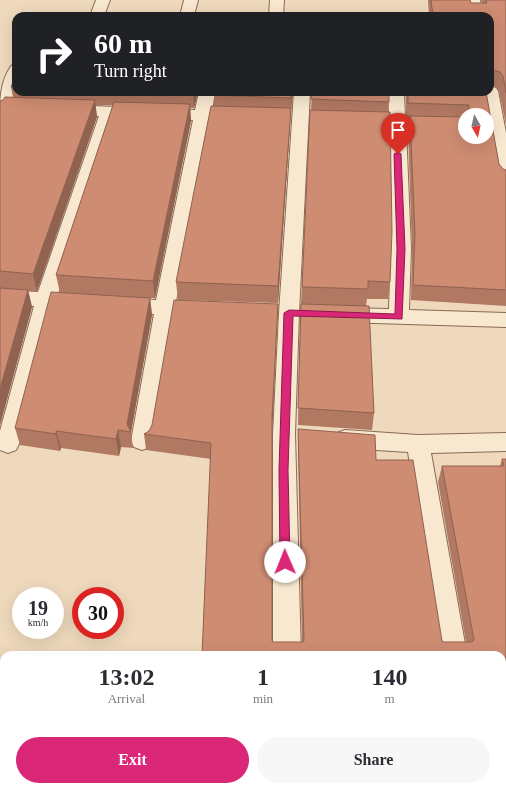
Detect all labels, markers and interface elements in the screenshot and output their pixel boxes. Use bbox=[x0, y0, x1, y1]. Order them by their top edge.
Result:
icon: right bbox=[28, 28, 80, 80]
text: 60 m bbox=[94, 28, 152, 59]
text: Turn right bbox=[94, 61, 167, 81]
north arrow bbox=[458, 108, 494, 144]
map controls bbox=[458, 108, 494, 144]
pin bbox=[381, 113, 415, 154]
icon: arrive bbox=[387, 119, 409, 141]
position arrow bbox=[264, 541, 306, 583]
speed limit sign: 30 bbox=[72, 587, 124, 639]
text: 19 bbox=[28, 597, 48, 619]
text: km/h bbox=[28, 617, 48, 628]
text: 13:02 bbox=[98, 664, 154, 690]
text: 1 bbox=[257, 664, 269, 690]
text: 140 bbox=[372, 664, 408, 690]
text: Arrival bbox=[108, 691, 145, 706]
text: min bbox=[253, 691, 273, 706]
text: m bbox=[384, 691, 395, 706]
button: Exit bbox=[16, 737, 249, 783]
button: Share bbox=[257, 737, 490, 783]

